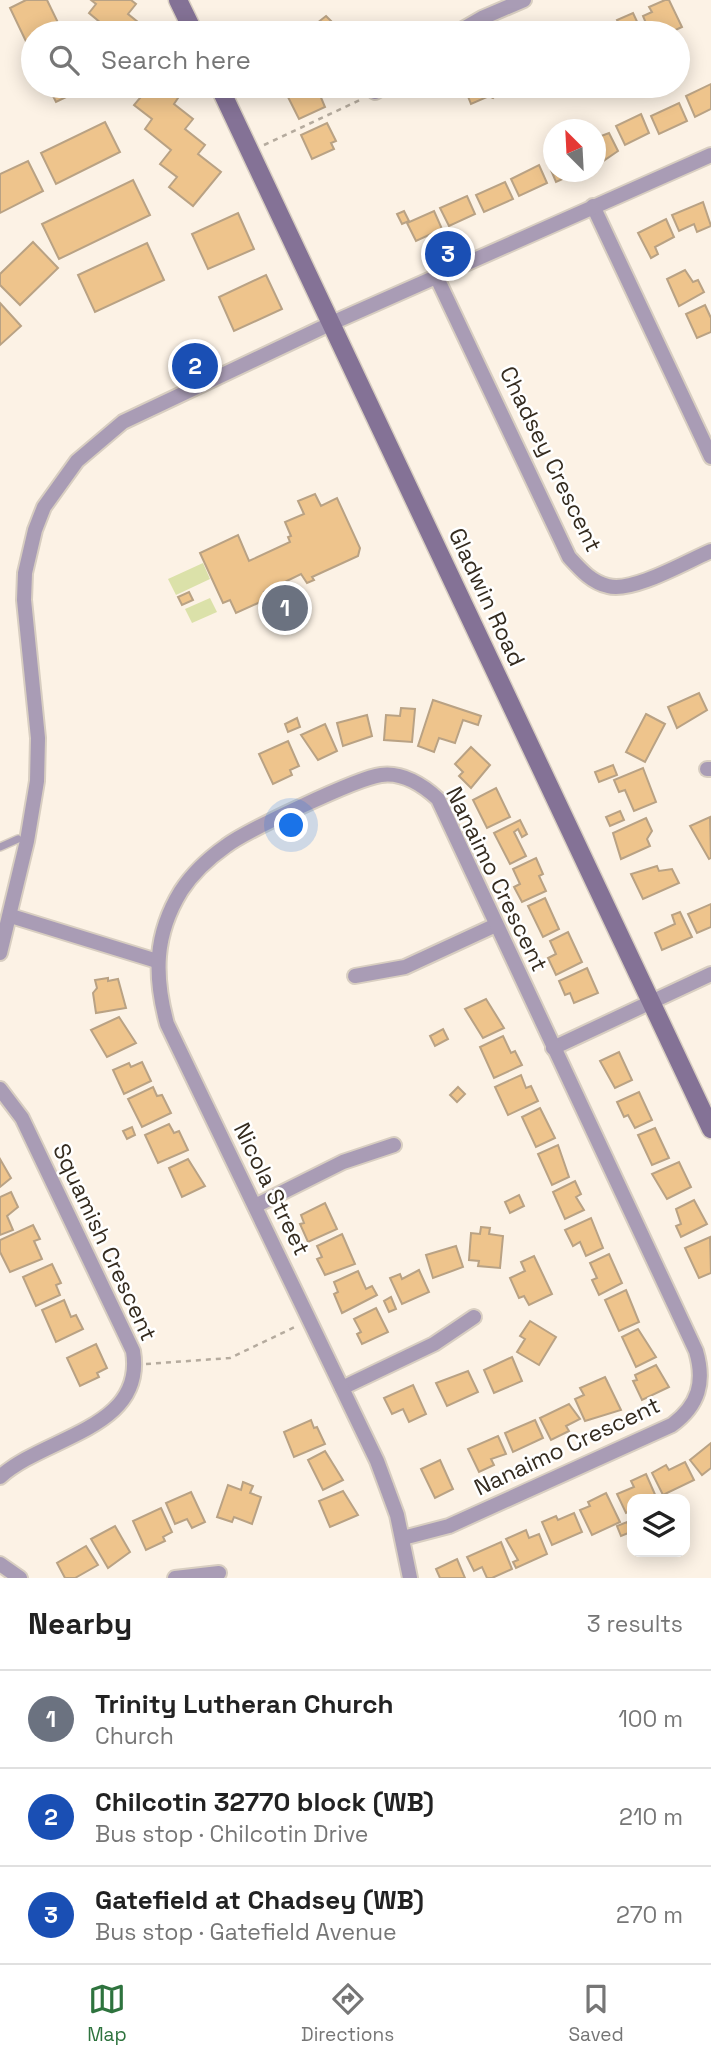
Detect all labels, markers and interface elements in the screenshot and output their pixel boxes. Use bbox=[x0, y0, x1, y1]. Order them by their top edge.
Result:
search box bbox=[21, 21, 690, 98]
icon: search bbox=[45, 41, 83, 79]
text: Search here bbox=[101, 43, 251, 77]
north arrow bbox=[543, 119, 606, 182]
pin: 3 bbox=[425, 228, 471, 280]
pin: 2 bbox=[172, 340, 218, 392]
street label: Chadsey Crescent bbox=[493, 361, 609, 557]
street label: Gladwin Road bbox=[442, 523, 532, 671]
pin: 1 bbox=[262, 582, 308, 634]
street label: Nanaimo Crescent bbox=[439, 782, 555, 976]
your location bbox=[274, 808, 308, 842]
street label: Nicola Street bbox=[227, 1118, 317, 1260]
street label: Squamish Crescent bbox=[46, 1139, 164, 1345]
street label: Nanaimo Crescent bbox=[469, 1390, 665, 1502]
map controls bbox=[627, 1494, 690, 1557]
button: layers bbox=[627, 1494, 690, 1557]
text: Nearby bbox=[28, 1604, 132, 1643]
text: 3 results bbox=[587, 1609, 683, 1639]
text: Trinity Lutheran Church bbox=[95, 1687, 393, 1721]
text: 1 bbox=[46, 1704, 56, 1734]
text: 100 m bbox=[618, 1704, 683, 1734]
text: Church bbox=[95, 1721, 174, 1751]
text: Chilcotin 32770 block (WB) bbox=[95, 1785, 434, 1819]
text: 2 bbox=[44, 1802, 58, 1832]
text: 210 m bbox=[619, 1802, 683, 1832]
text: Bus stop · Chilcotin Drive bbox=[95, 1819, 368, 1849]
text: Gatefield at Chadsey (WB) bbox=[95, 1883, 424, 1917]
text: 3 bbox=[44, 1900, 58, 1930]
text: 270 m bbox=[616, 1900, 683, 1930]
text: Bus stop · Gatefield Avenue bbox=[95, 1917, 397, 1947]
tab: Map bbox=[87, 1980, 127, 2047]
tab: Directions bbox=[301, 1980, 394, 2047]
tab: Saved bbox=[568, 1980, 624, 2047]

